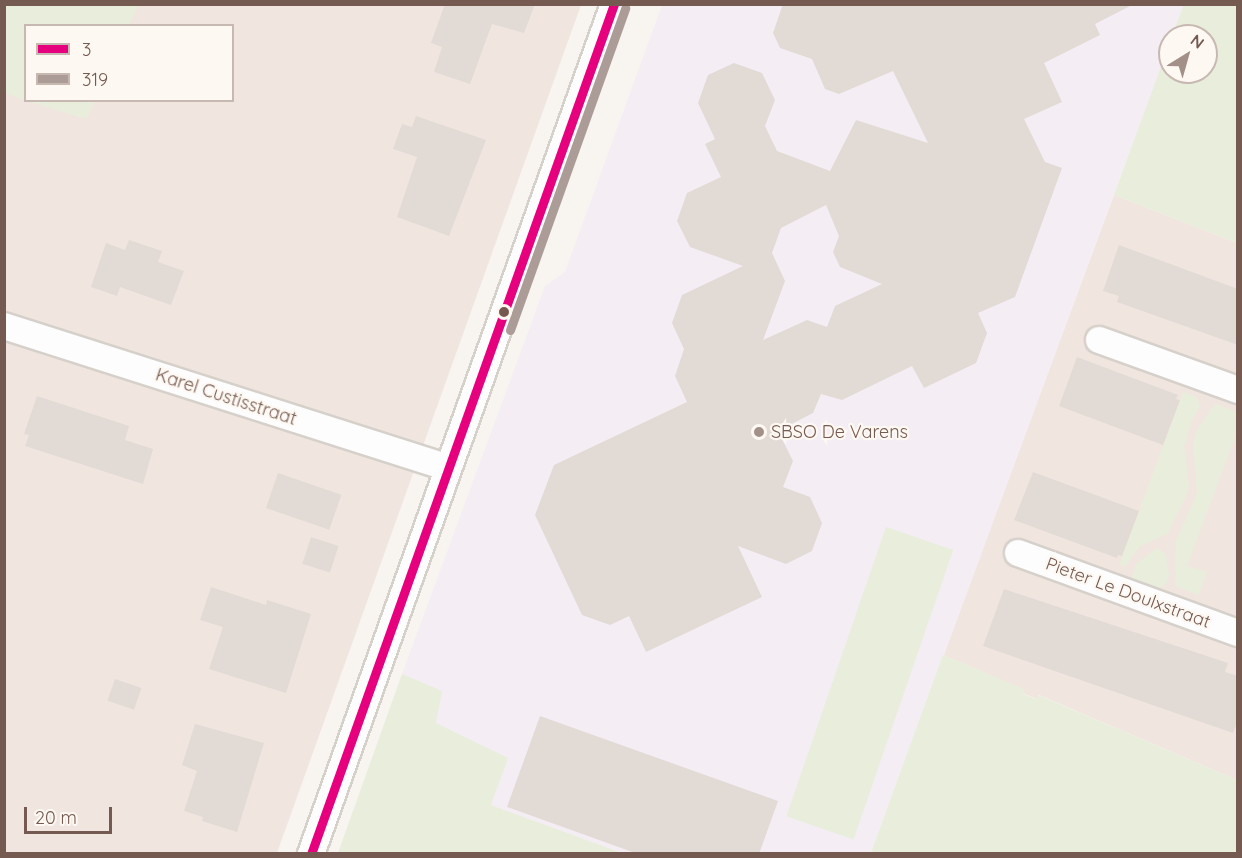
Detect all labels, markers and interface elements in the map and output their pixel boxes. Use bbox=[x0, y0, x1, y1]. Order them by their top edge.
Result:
legend bbox=[24, 24, 234, 102]
north arrow bbox=[1158, 24, 1218, 84]
text: N bbox=[1187, 30, 1208, 53]
text: 3 bbox=[82, 38, 91, 61]
text: 319 bbox=[82, 68, 108, 91]
unlabelled marker bbox=[498, 306, 510, 318]
street label: Karel Custisstraat bbox=[153, 364, 299, 430]
place label: SBSO De Varens bbox=[771, 421, 908, 443]
marker: SBSO De Varens bbox=[752, 425, 766, 439]
street label: Pieter Le Doulxstraat bbox=[1043, 553, 1213, 633]
scale bar bbox=[27, 795, 116, 833]
text: 20 m bbox=[35, 806, 77, 829]

